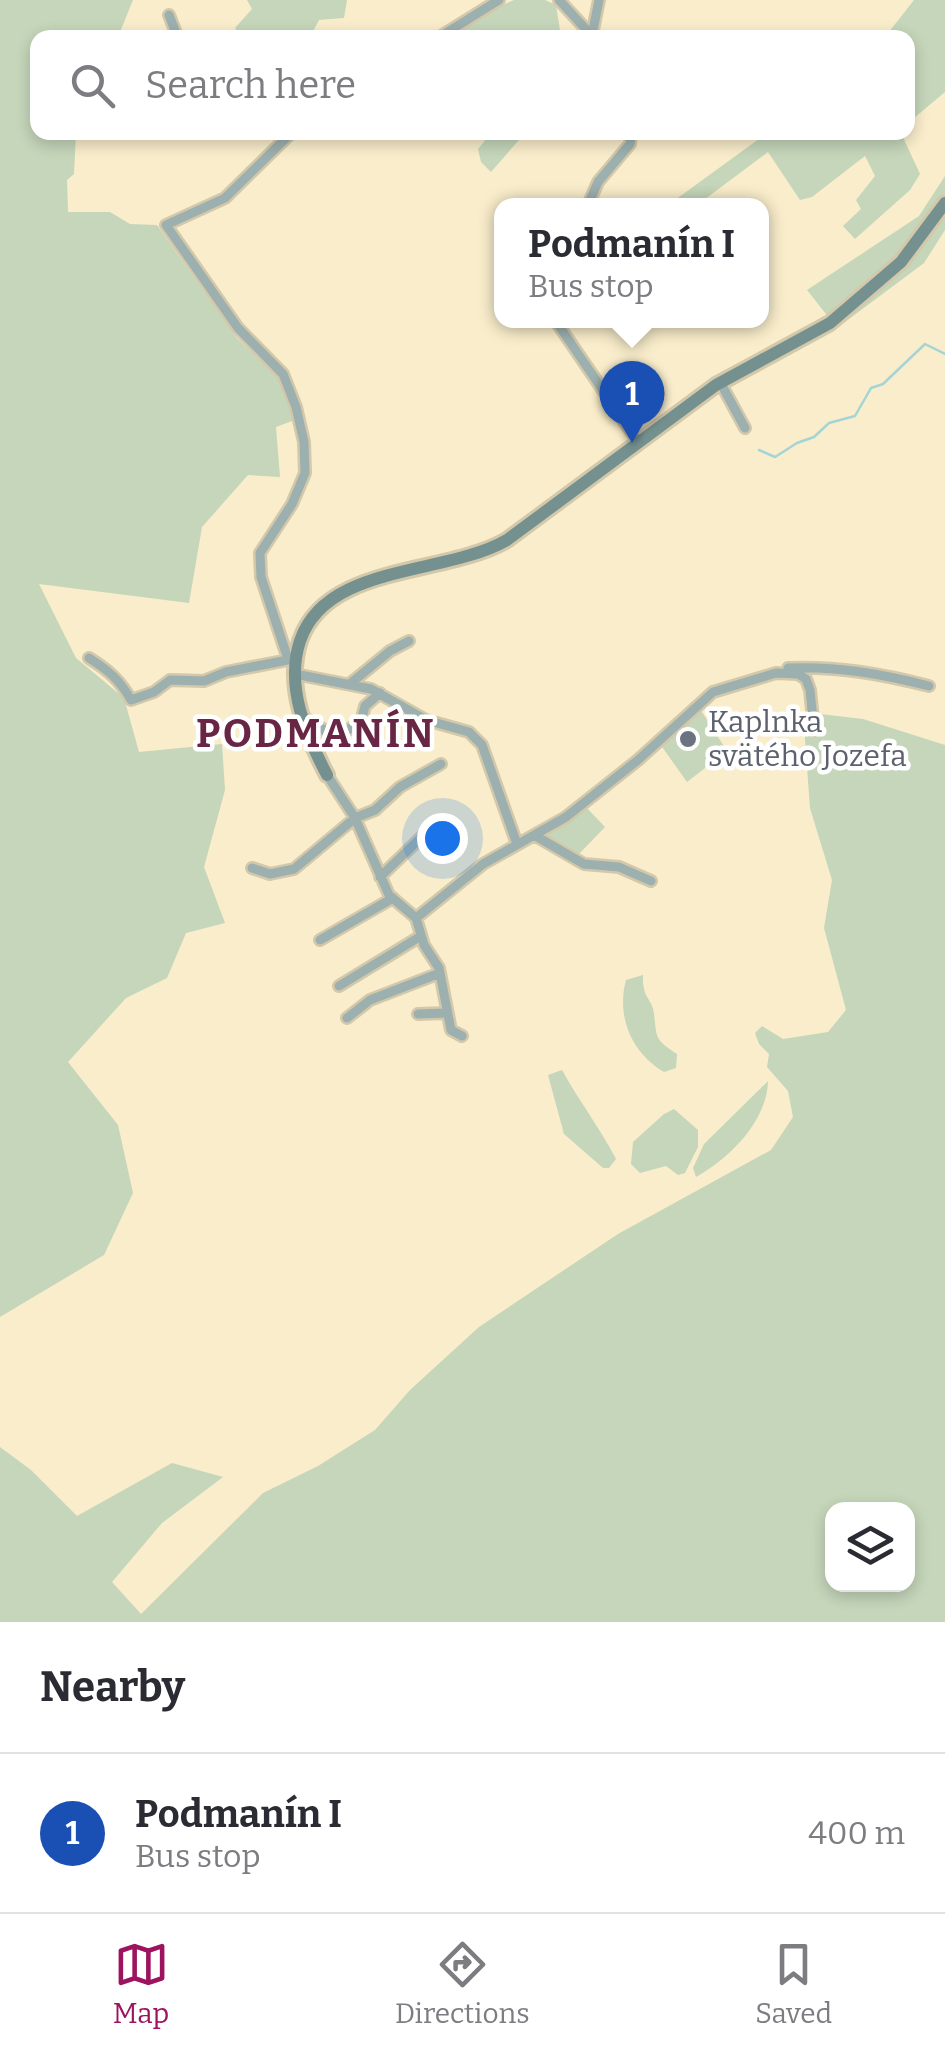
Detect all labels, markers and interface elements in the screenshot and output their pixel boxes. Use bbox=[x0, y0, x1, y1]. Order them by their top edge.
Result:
search box bbox=[30, 30, 915, 140]
icon: search bbox=[65, 58, 120, 113]
text: Search here bbox=[145, 62, 356, 108]
popup bbox=[494, 198, 769, 328]
text: Podmanín I bbox=[528, 221, 735, 267]
text: Bus stop bbox=[528, 267, 654, 305]
pin: 1 bbox=[600, 360, 664, 443]
place label: Kaplnka svätého Jozefa bbox=[708, 704, 907, 774]
district label: PODMANÍN bbox=[196, 708, 436, 758]
marker: Kaplnka svätého Jozefa bbox=[677, 728, 699, 750]
your location bbox=[417, 813, 468, 864]
map controls bbox=[825, 1502, 915, 1592]
button: layers bbox=[825, 1502, 915, 1592]
text: Nearby bbox=[40, 1662, 185, 1712]
text: Podmanín I bbox=[135, 1791, 342, 1837]
text: 1 bbox=[66, 1814, 79, 1852]
text: 400 m bbox=[808, 1814, 905, 1852]
text: Bus stop bbox=[135, 1837, 261, 1875]
tab: Map bbox=[113, 1937, 169, 2030]
tab: Directions bbox=[395, 1937, 530, 2030]
tab: Saved bbox=[755, 1937, 832, 2030]

